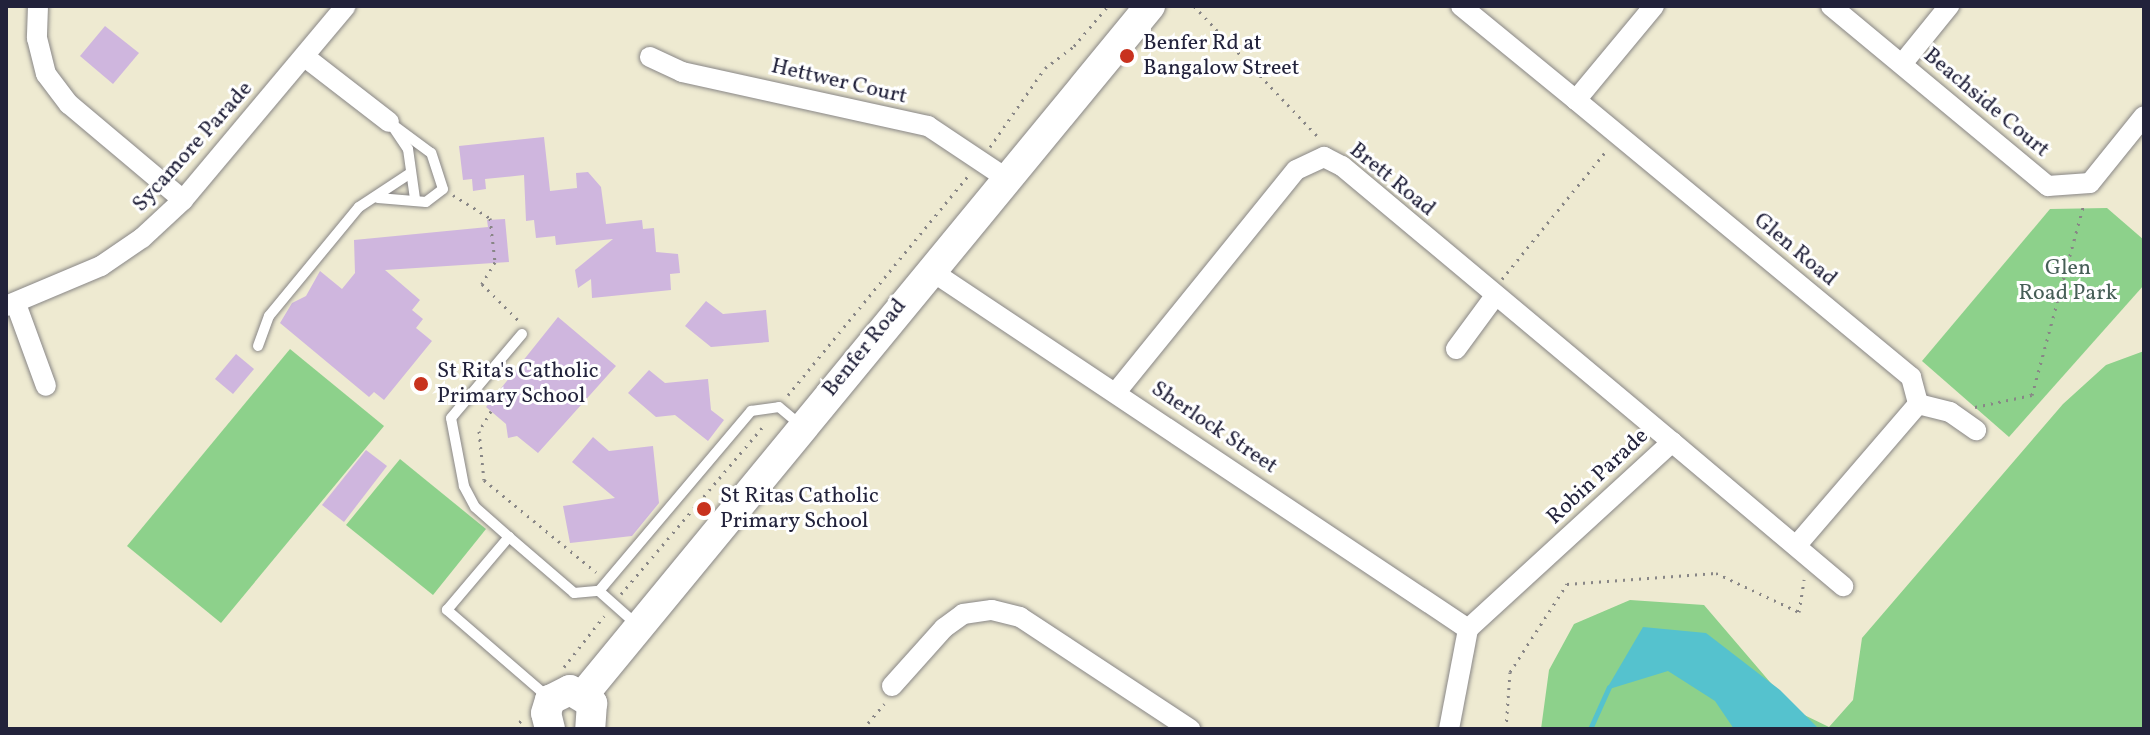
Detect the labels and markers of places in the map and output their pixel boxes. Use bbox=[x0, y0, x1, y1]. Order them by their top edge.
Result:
place label: Benfer Rd at Bangalow Street bbox=[1143, 30, 1300, 82]
marker: Benfer Rd at Bangalow Street bbox=[1118, 47, 1136, 65]
place label: St Rita's Catholic Primary School bbox=[437, 358, 599, 410]
marker: St Rita's Catholic Primary School bbox=[412, 375, 430, 393]
place label: St Ritas Catholic Primary School bbox=[720, 483, 879, 534]
marker: St Ritas Catholic Primary School bbox=[695, 500, 713, 518]

